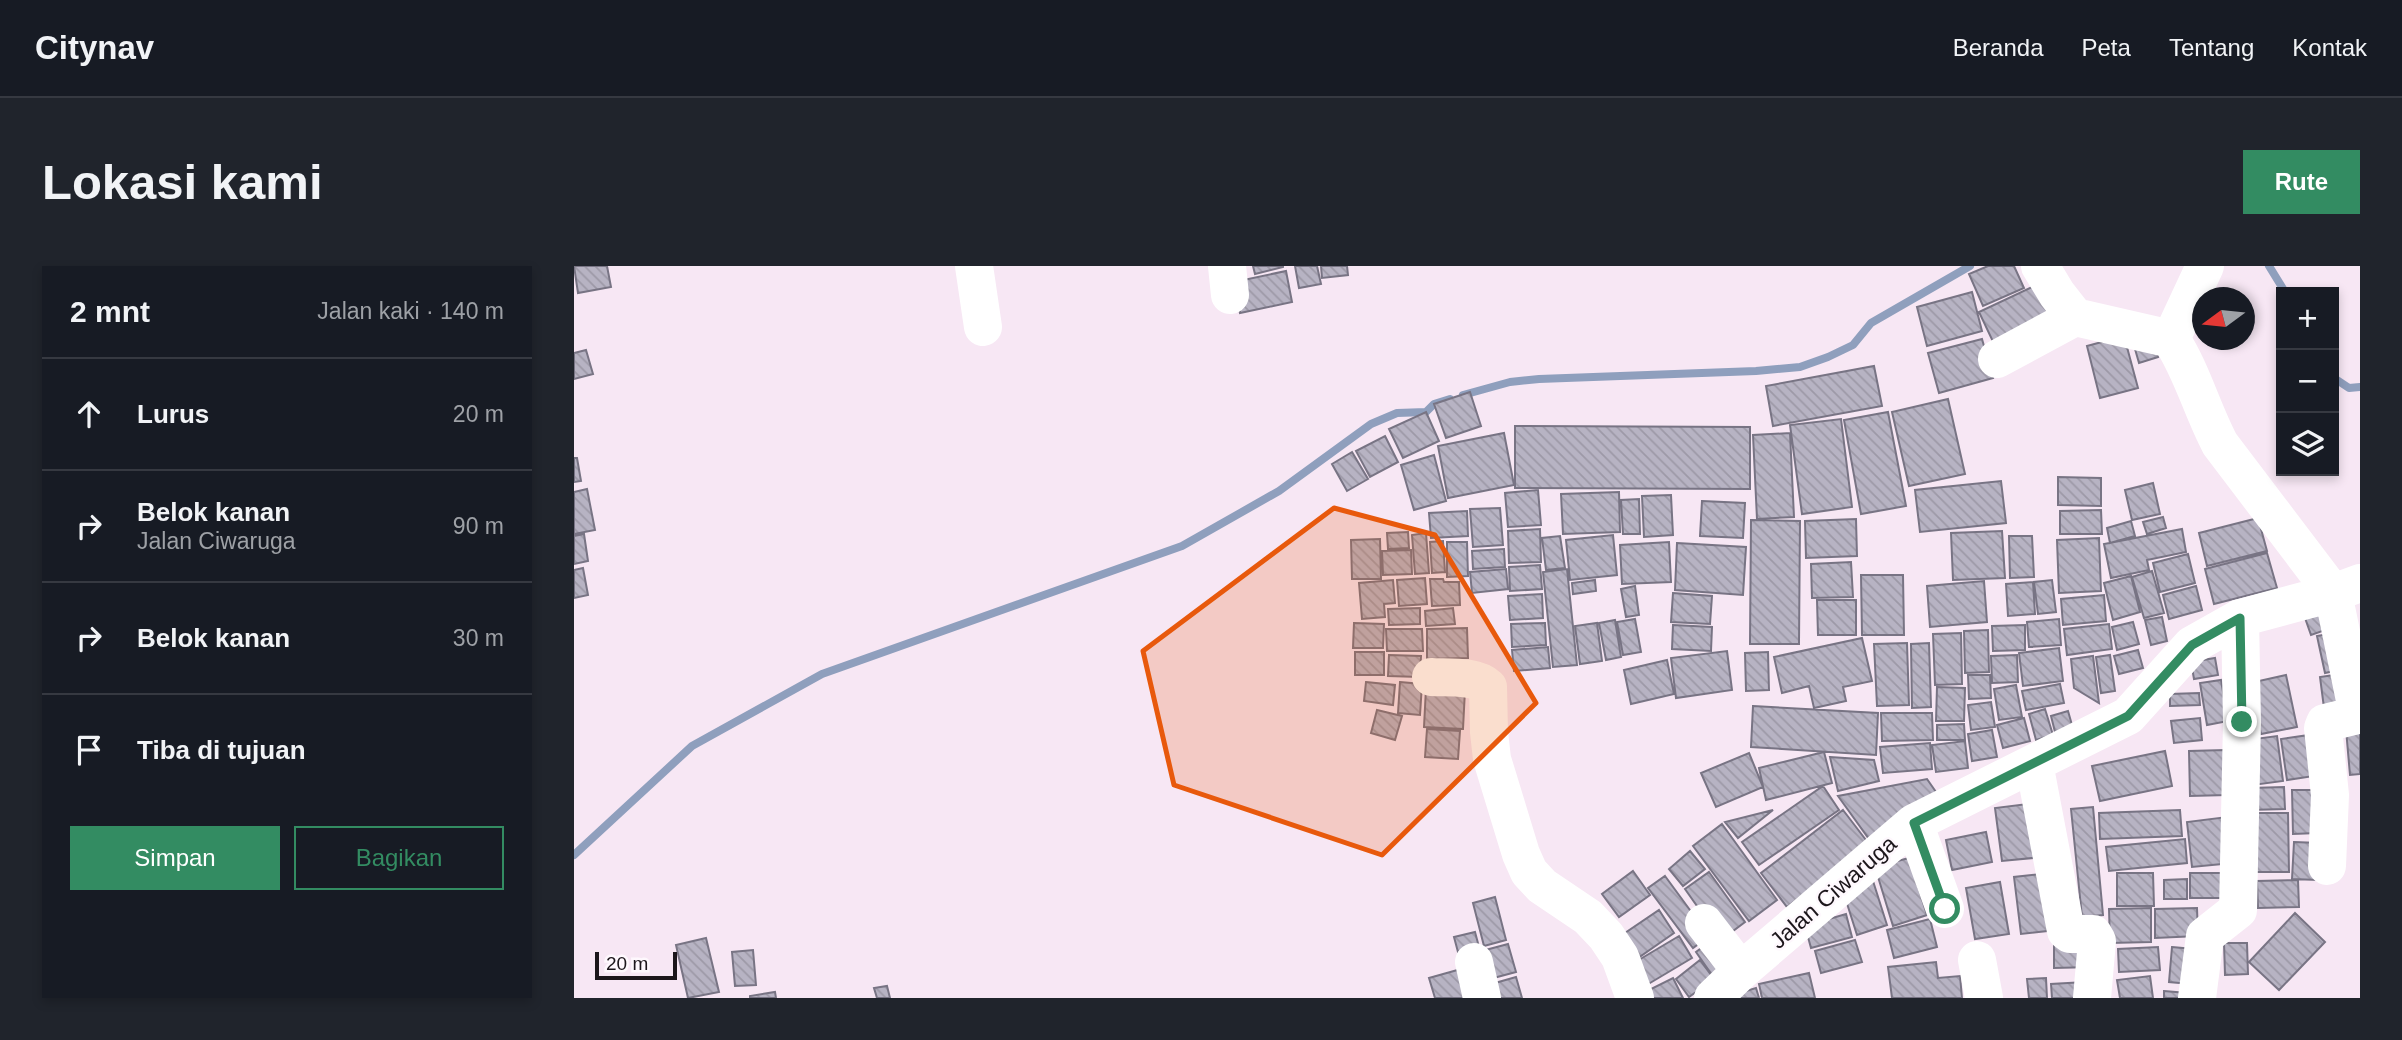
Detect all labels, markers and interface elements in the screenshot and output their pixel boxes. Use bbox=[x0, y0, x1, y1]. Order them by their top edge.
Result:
text: Citynav bbox=[35, 29, 154, 66]
text: Beranda bbox=[1953, 34, 2044, 61]
text: Peta bbox=[2082, 34, 2131, 61]
text: Tentang bbox=[2169, 34, 2254, 61]
text: Kontak bbox=[2292, 34, 2367, 61]
button: Rute bbox=[2243, 150, 2360, 214]
text: Lokasi kami bbox=[42, 155, 323, 209]
north arrow bbox=[2192, 287, 2255, 350]
map controls bbox=[2276, 287, 2339, 476]
button: + bbox=[2276, 287, 2339, 350]
text: 2 mnt bbox=[70, 295, 150, 328]
text: Jalan kaki · 140 m bbox=[317, 298, 504, 324]
button: − bbox=[2276, 350, 2339, 413]
icon: ahead bbox=[70, 395, 108, 433]
text: Lurus bbox=[137, 399, 209, 429]
text: 20 m bbox=[453, 401, 504, 427]
button: layers bbox=[2276, 413, 2339, 476]
text: Belok kanan bbox=[137, 497, 290, 527]
icon: right bbox=[70, 507, 108, 545]
text: 90 m bbox=[453, 513, 504, 539]
text: Jalan Ciwaruga bbox=[137, 528, 296, 554]
icon: right bbox=[70, 619, 108, 657]
text: Belok kanan bbox=[137, 623, 290, 653]
text: 30 m bbox=[453, 625, 504, 651]
route end bbox=[2226, 706, 2257, 737]
icon: arrive bbox=[70, 731, 108, 769]
text: Tiba di tujuan bbox=[137, 735, 306, 765]
button: Simpan bbox=[70, 826, 280, 890]
button: Bagikan bbox=[294, 826, 504, 890]
street label: Jalan Ciwaruga bbox=[1765, 830, 1902, 954]
route start bbox=[1929, 893, 1960, 924]
scale bar bbox=[595, 949, 677, 981]
text: 20 m bbox=[606, 953, 648, 974]

